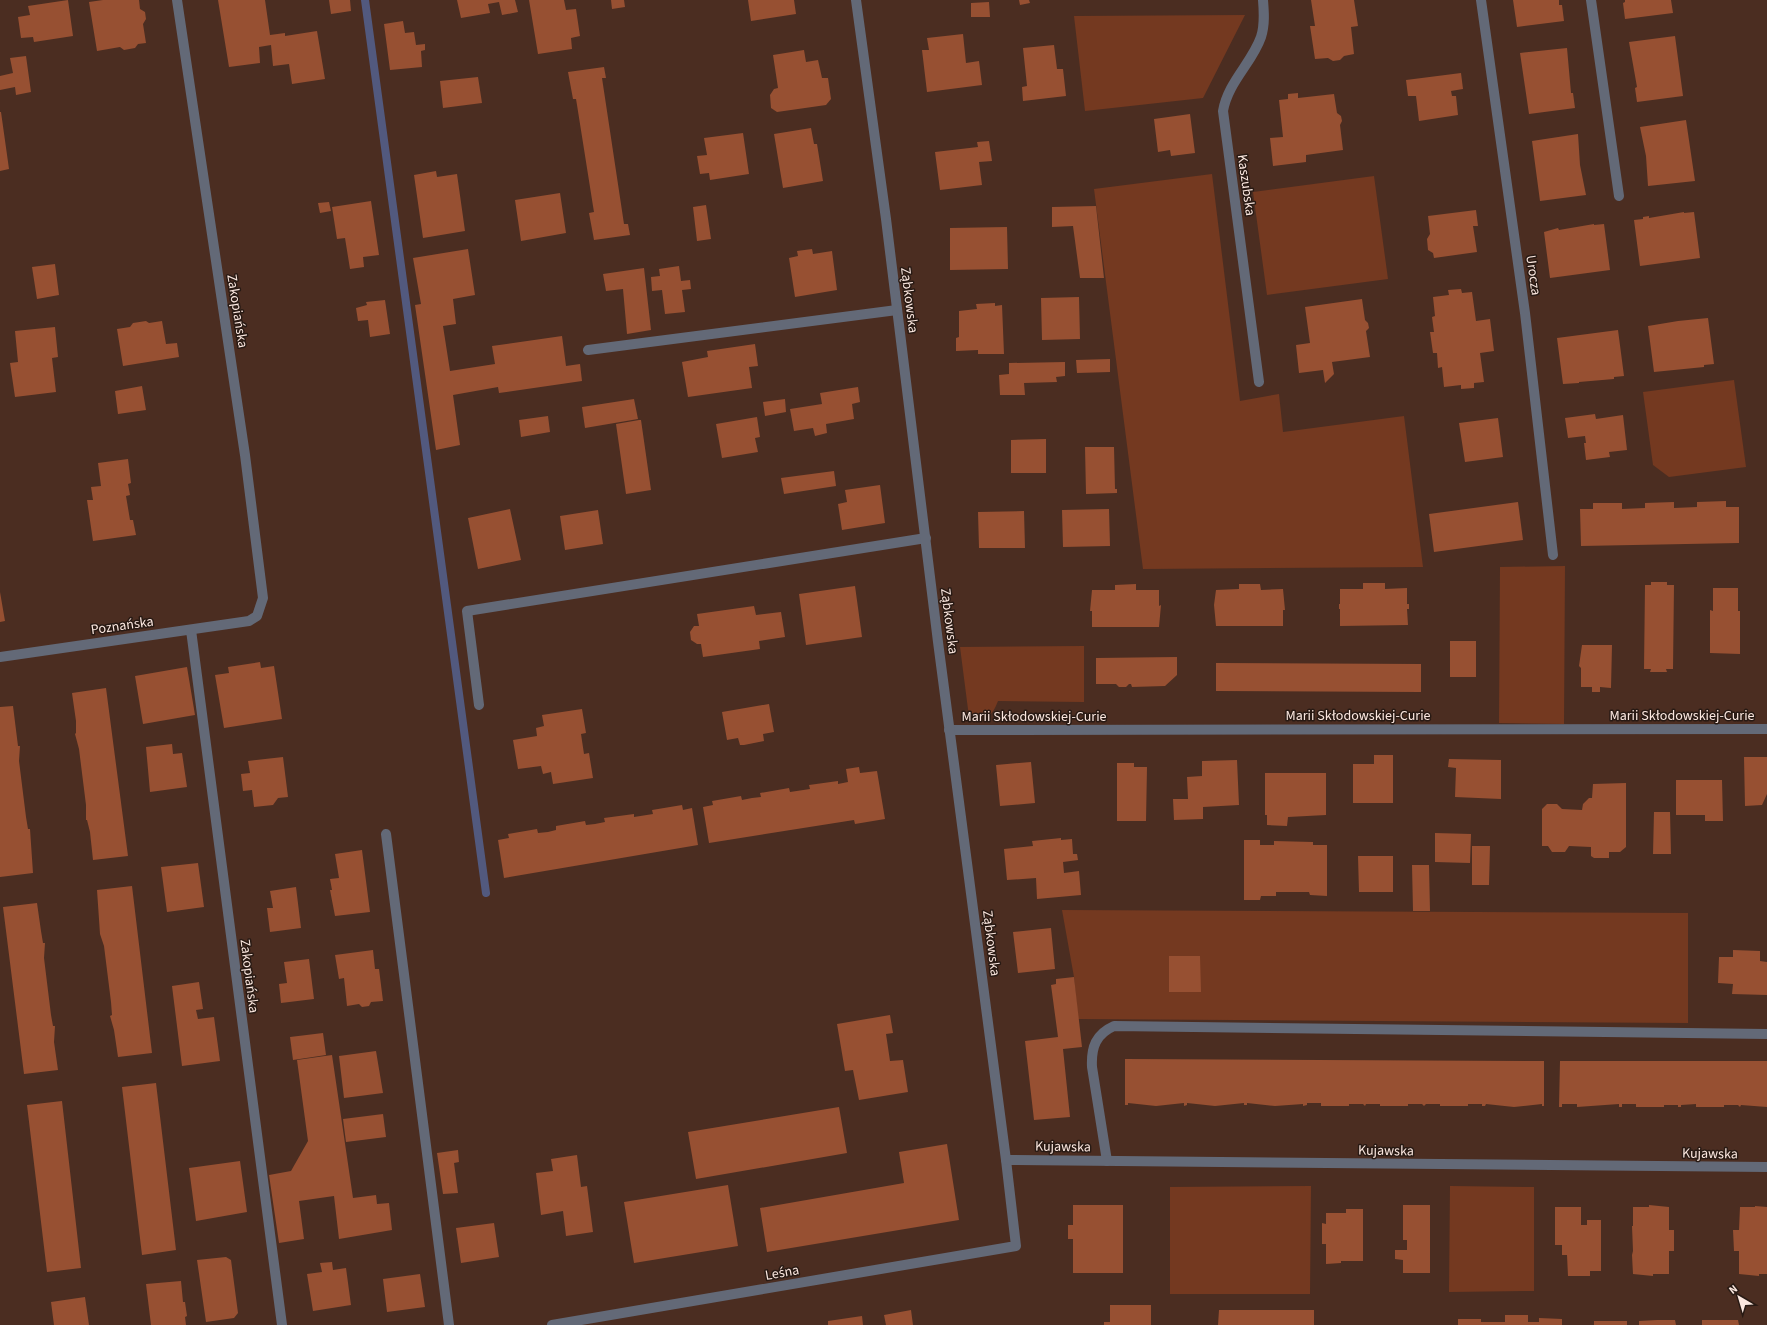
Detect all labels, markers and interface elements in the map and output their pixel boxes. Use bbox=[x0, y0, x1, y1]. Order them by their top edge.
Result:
street label: Kaszubska bbox=[1232, 153, 1260, 217]
street label: Urocza bbox=[1520, 254, 1546, 297]
street label: Ząbkowska bbox=[895, 266, 923, 334]
street label: Zakopiańska bbox=[221, 273, 253, 349]
street label: Ząbkowska bbox=[935, 587, 963, 655]
street label: Poznańska bbox=[89, 612, 155, 640]
street label: Marii Skłodowskiej-Curie bbox=[1285, 706, 1431, 726]
street label: Marii Skłodowskiej-Curie bbox=[1609, 706, 1755, 726]
street label: Marii Skłodowskiej-Curie bbox=[961, 707, 1107, 727]
street label: Ząbkowska bbox=[977, 909, 1005, 977]
street label: Zakopiańska bbox=[235, 938, 263, 1014]
street label: Kujawska bbox=[1035, 1137, 1091, 1157]
street label: Kujawska bbox=[1358, 1141, 1414, 1161]
street label: Kujawska bbox=[1682, 1144, 1738, 1164]
street label: Leśna bbox=[764, 1260, 801, 1286]
north arrow bbox=[1719, 1277, 1759, 1317]
text: N bbox=[1726, 1281, 1741, 1298]

